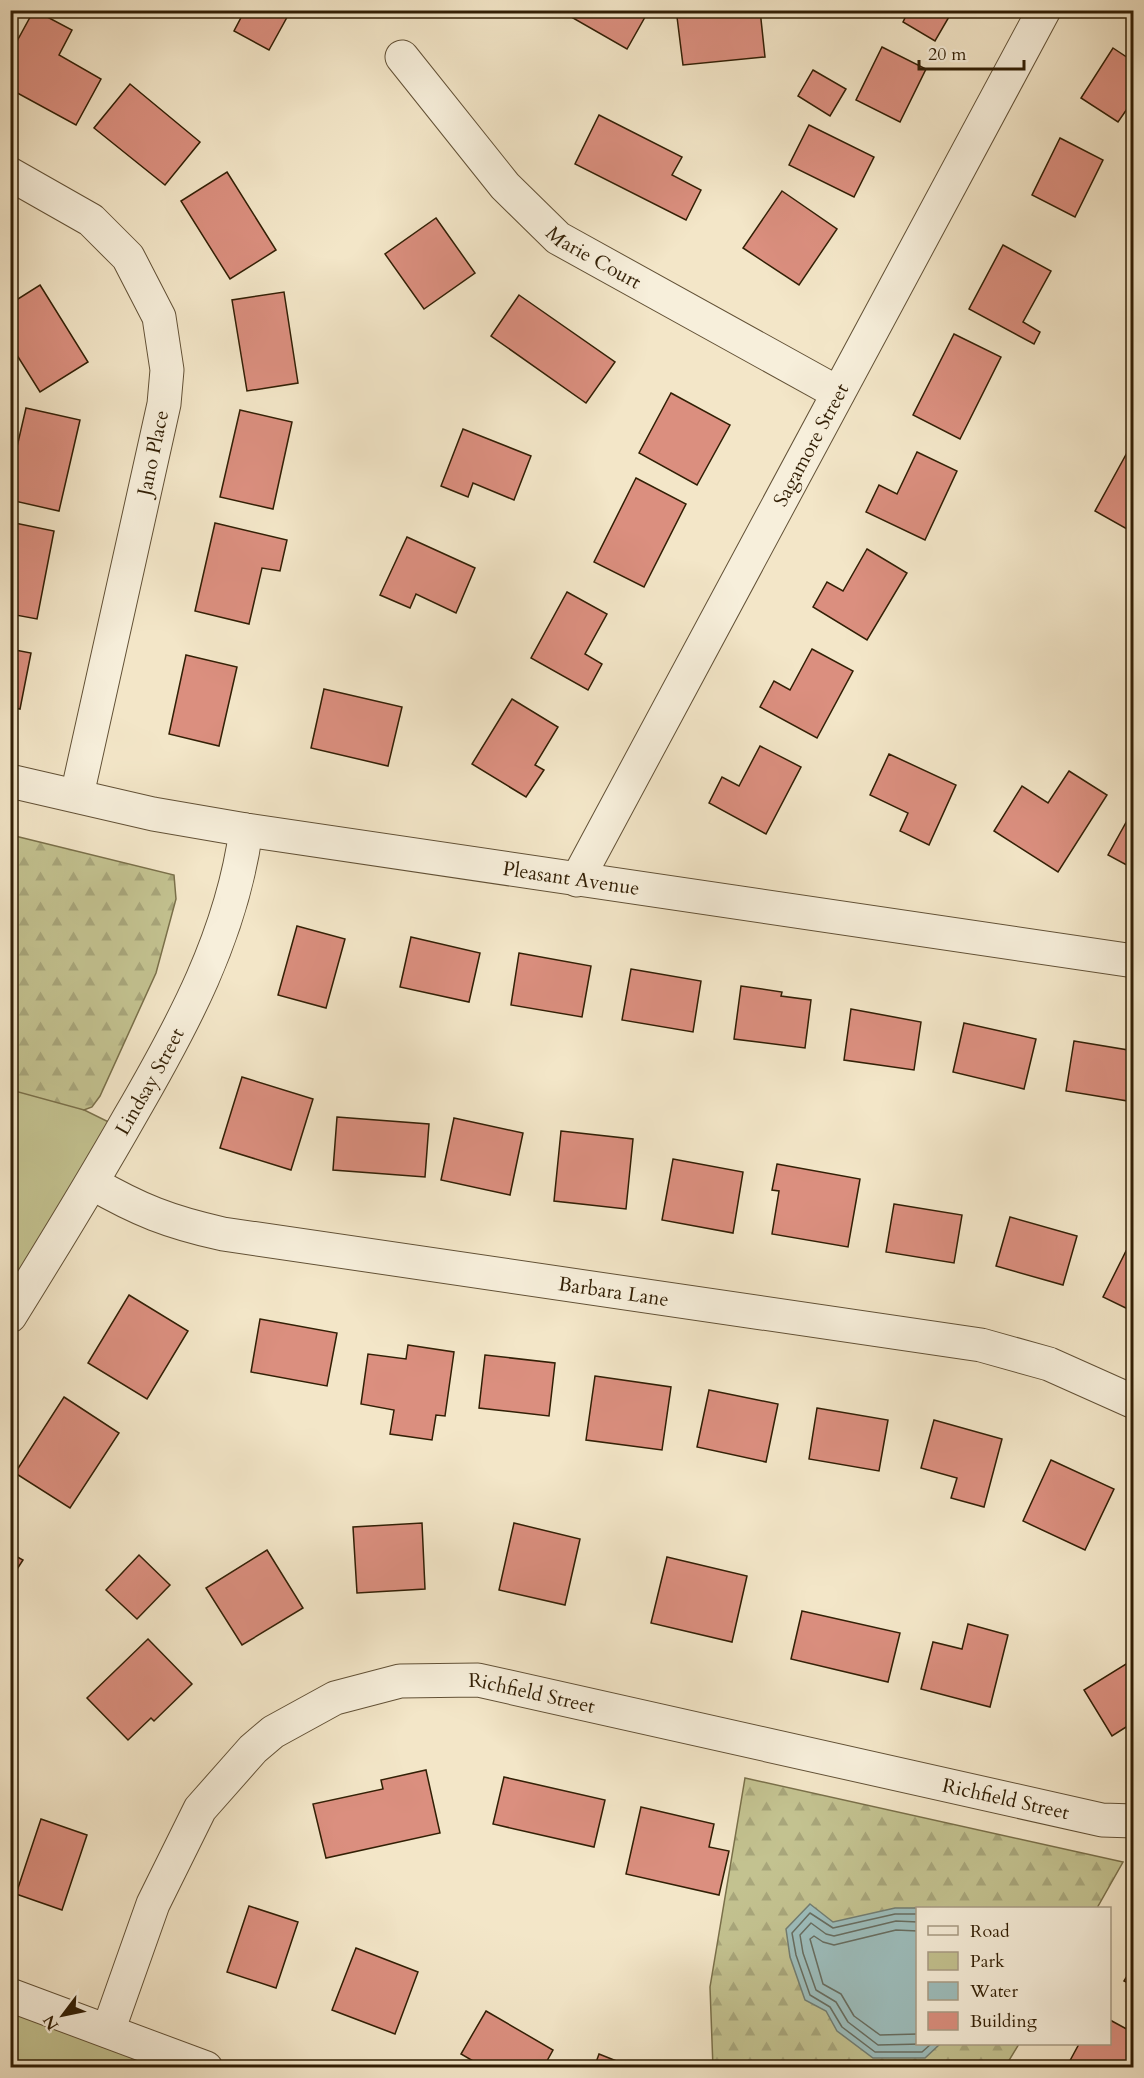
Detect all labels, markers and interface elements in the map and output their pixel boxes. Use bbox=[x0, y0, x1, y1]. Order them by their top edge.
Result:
scale bar bbox=[919, 33, 1024, 71]
text: 20 m bbox=[928, 42, 967, 67]
street label: Marie Court bbox=[540, 220, 647, 295]
street label: Sagamore Street bbox=[767, 378, 855, 511]
street label: Jano Place bbox=[130, 408, 175, 501]
street label: Pleasant Avenue bbox=[501, 855, 642, 901]
street label: Lindsay Street bbox=[109, 1022, 191, 1140]
street label: Barbara Lane bbox=[556, 1270, 671, 1313]
street label: Richfield Street bbox=[468, 1666, 598, 1720]
street label: Richfield Street bbox=[940, 1771, 1073, 1826]
legend bbox=[916, 1907, 1111, 2045]
text: Road bbox=[970, 1919, 1010, 1944]
text: Park bbox=[970, 1949, 1005, 1974]
text: Water bbox=[969, 1979, 1019, 2004]
north arrow bbox=[33, 1985, 93, 2045]
text: Building bbox=[970, 2009, 1038, 2034]
text: N bbox=[38, 2011, 64, 2034]

